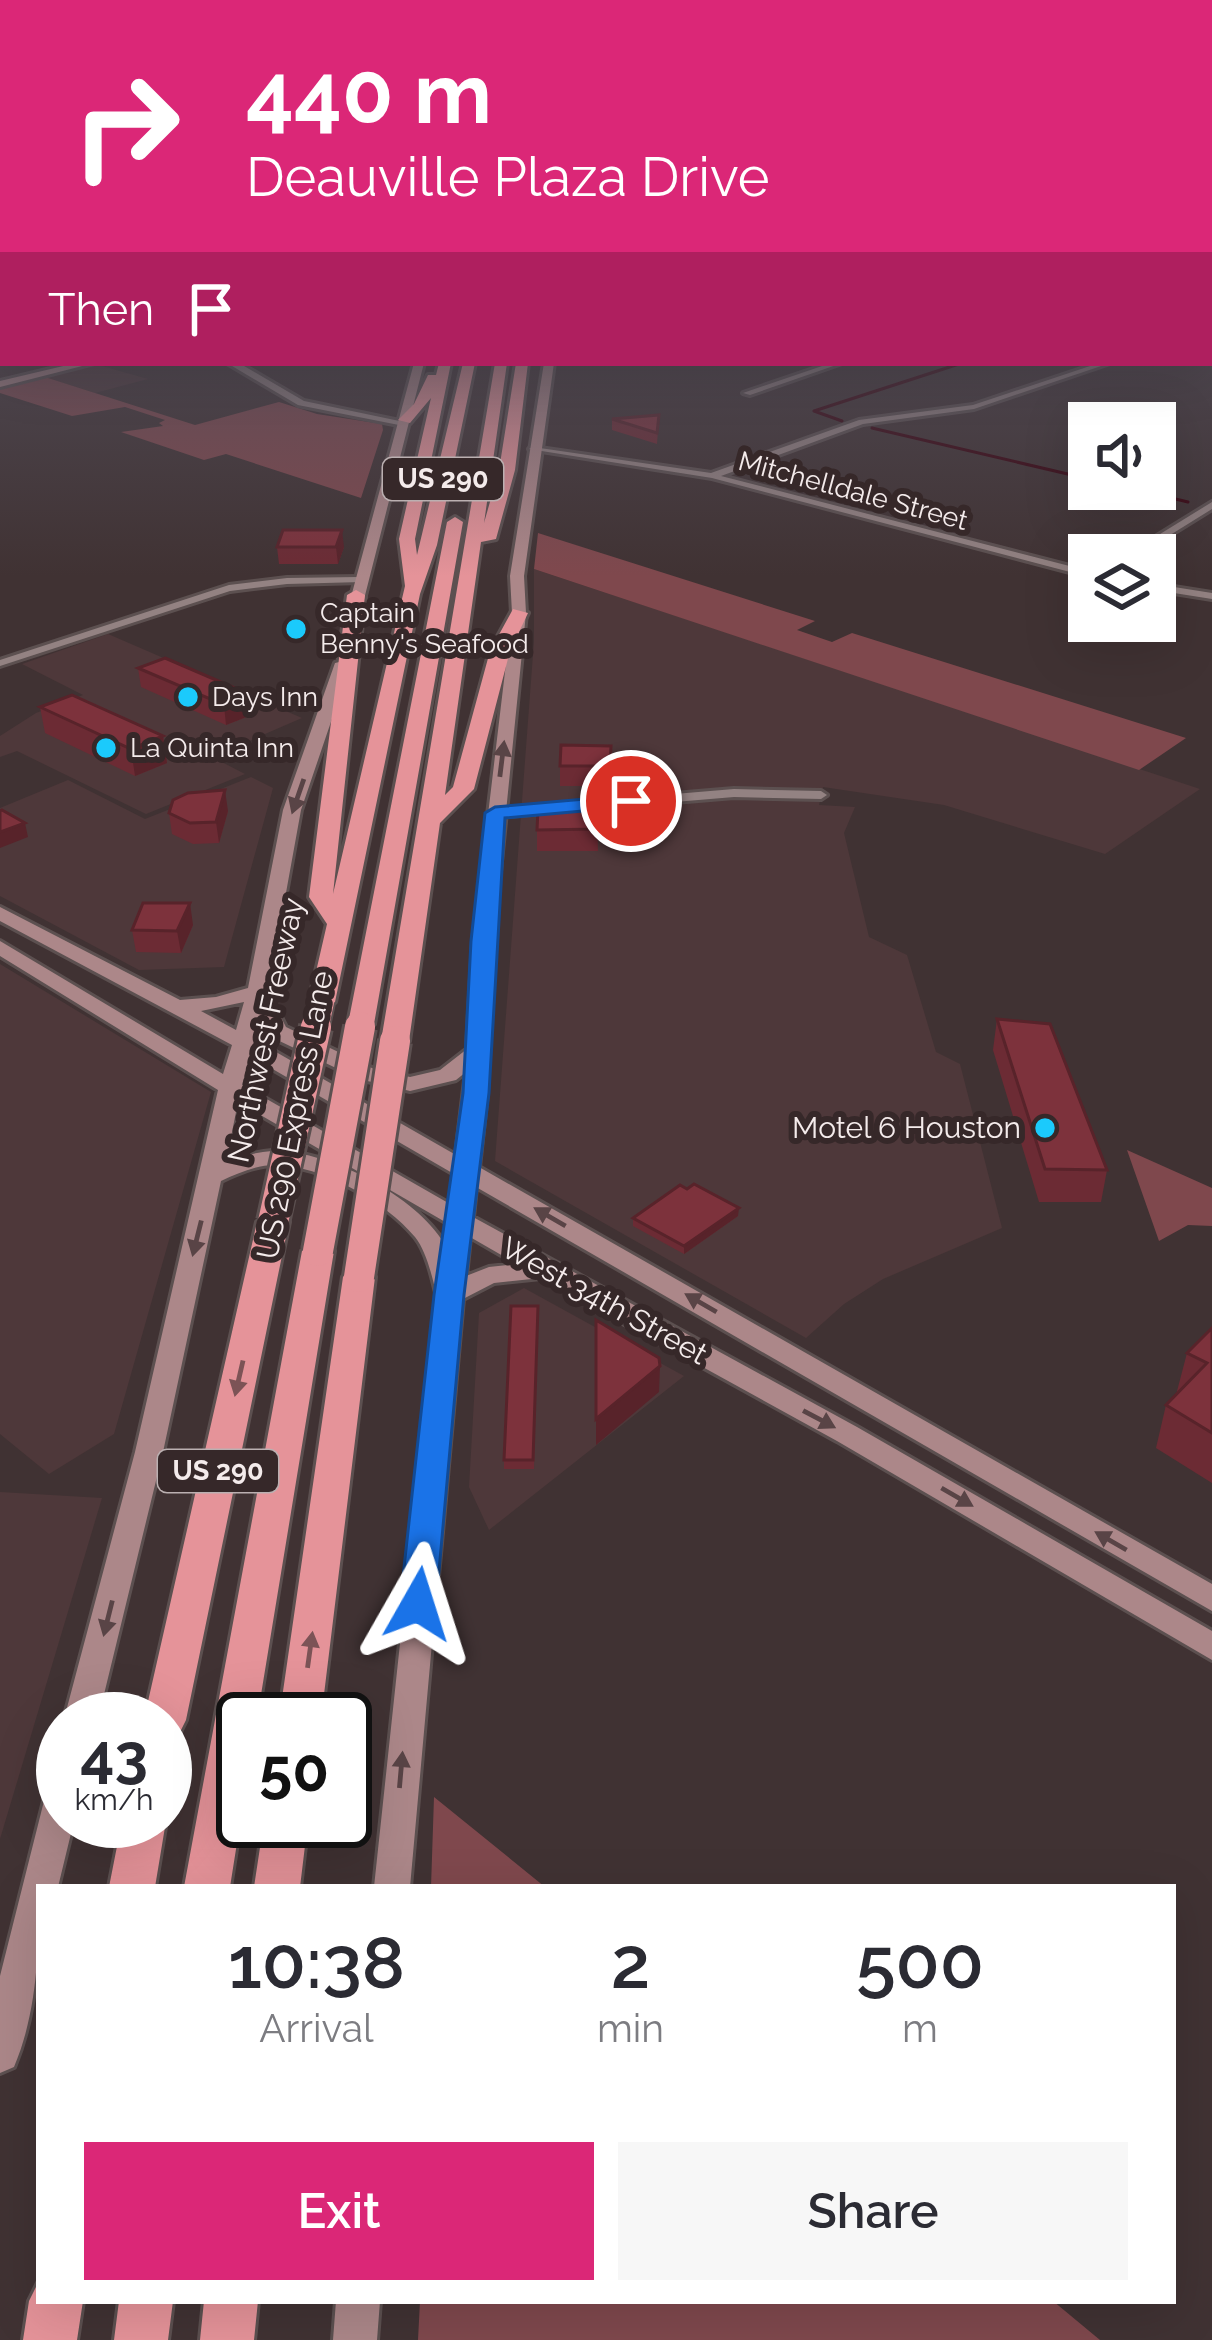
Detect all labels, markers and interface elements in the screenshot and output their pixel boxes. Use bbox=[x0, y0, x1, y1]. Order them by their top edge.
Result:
text: 440 m bbox=[246, 44, 492, 143]
icon: right bbox=[48, 48, 204, 204]
text: Deauville Plaza Drive bbox=[246, 145, 770, 209]
icon: arrive bbox=[178, 276, 244, 342]
text: Then bbox=[48, 283, 154, 336]
map controls bbox=[1068, 402, 1176, 642]
button: sound bbox=[1068, 402, 1176, 510]
street label: Mitchelldale Street bbox=[735, 445, 971, 536]
road number: US 290 bbox=[383, 458, 503, 500]
button: layers bbox=[1068, 534, 1176, 642]
place label: Captain Benny's Seafood bbox=[320, 597, 529, 659]
marker: Captain Benny's Seafood bbox=[283, 616, 309, 642]
place label: Days Inn bbox=[212, 681, 318, 712]
marker: Days Inn bbox=[175, 684, 201, 710]
place label: La Quinta Inn bbox=[130, 732, 294, 763]
marker: La Quinta Inn bbox=[93, 735, 119, 761]
one-way arrow bbox=[492, 740, 511, 778]
pin bbox=[580, 750, 682, 852]
icon: arrive bbox=[598, 768, 664, 834]
one-way arrow bbox=[287, 778, 306, 815]
street label: Northwest Freeway bbox=[220, 894, 311, 1165]
street label: US 290 Express Lane bbox=[249, 968, 340, 1262]
place label: Motel 6 Houston bbox=[792, 1110, 1021, 1145]
marker: Motel 6 Houston bbox=[1032, 1115, 1058, 1141]
one-way arrow bbox=[532, 1207, 567, 1228]
one-way arrow bbox=[186, 1220, 205, 1257]
street label: West 34th Street bbox=[495, 1230, 713, 1372]
one-way arrow bbox=[684, 1293, 718, 1314]
one-way arrow bbox=[229, 1359, 248, 1396]
one-way arrow bbox=[802, 1408, 836, 1429]
road number: US 290 bbox=[158, 1450, 278, 1492]
one-way arrow bbox=[940, 1486, 974, 1507]
one-way arrow bbox=[1094, 1531, 1127, 1552]
position arrow bbox=[355, 1541, 481, 1667]
one-way arrow bbox=[98, 1600, 117, 1637]
one-way arrow bbox=[301, 1631, 320, 1668]
speed limit sign: 50 bbox=[216, 1692, 372, 1848]
text: 43 bbox=[80, 1720, 148, 1790]
one-way arrow bbox=[392, 1751, 411, 1788]
text: km/h bbox=[74, 1782, 154, 1817]
text: 10:38 bbox=[228, 1920, 405, 2005]
text: 2 bbox=[611, 1920, 650, 2005]
text: 500 bbox=[856, 1920, 984, 2005]
text: Arrival bbox=[259, 2005, 374, 2051]
text: min bbox=[597, 2005, 664, 2051]
text: m bbox=[902, 2005, 938, 2051]
button: Exit bbox=[84, 2142, 594, 2280]
button: Share bbox=[618, 2142, 1128, 2280]

